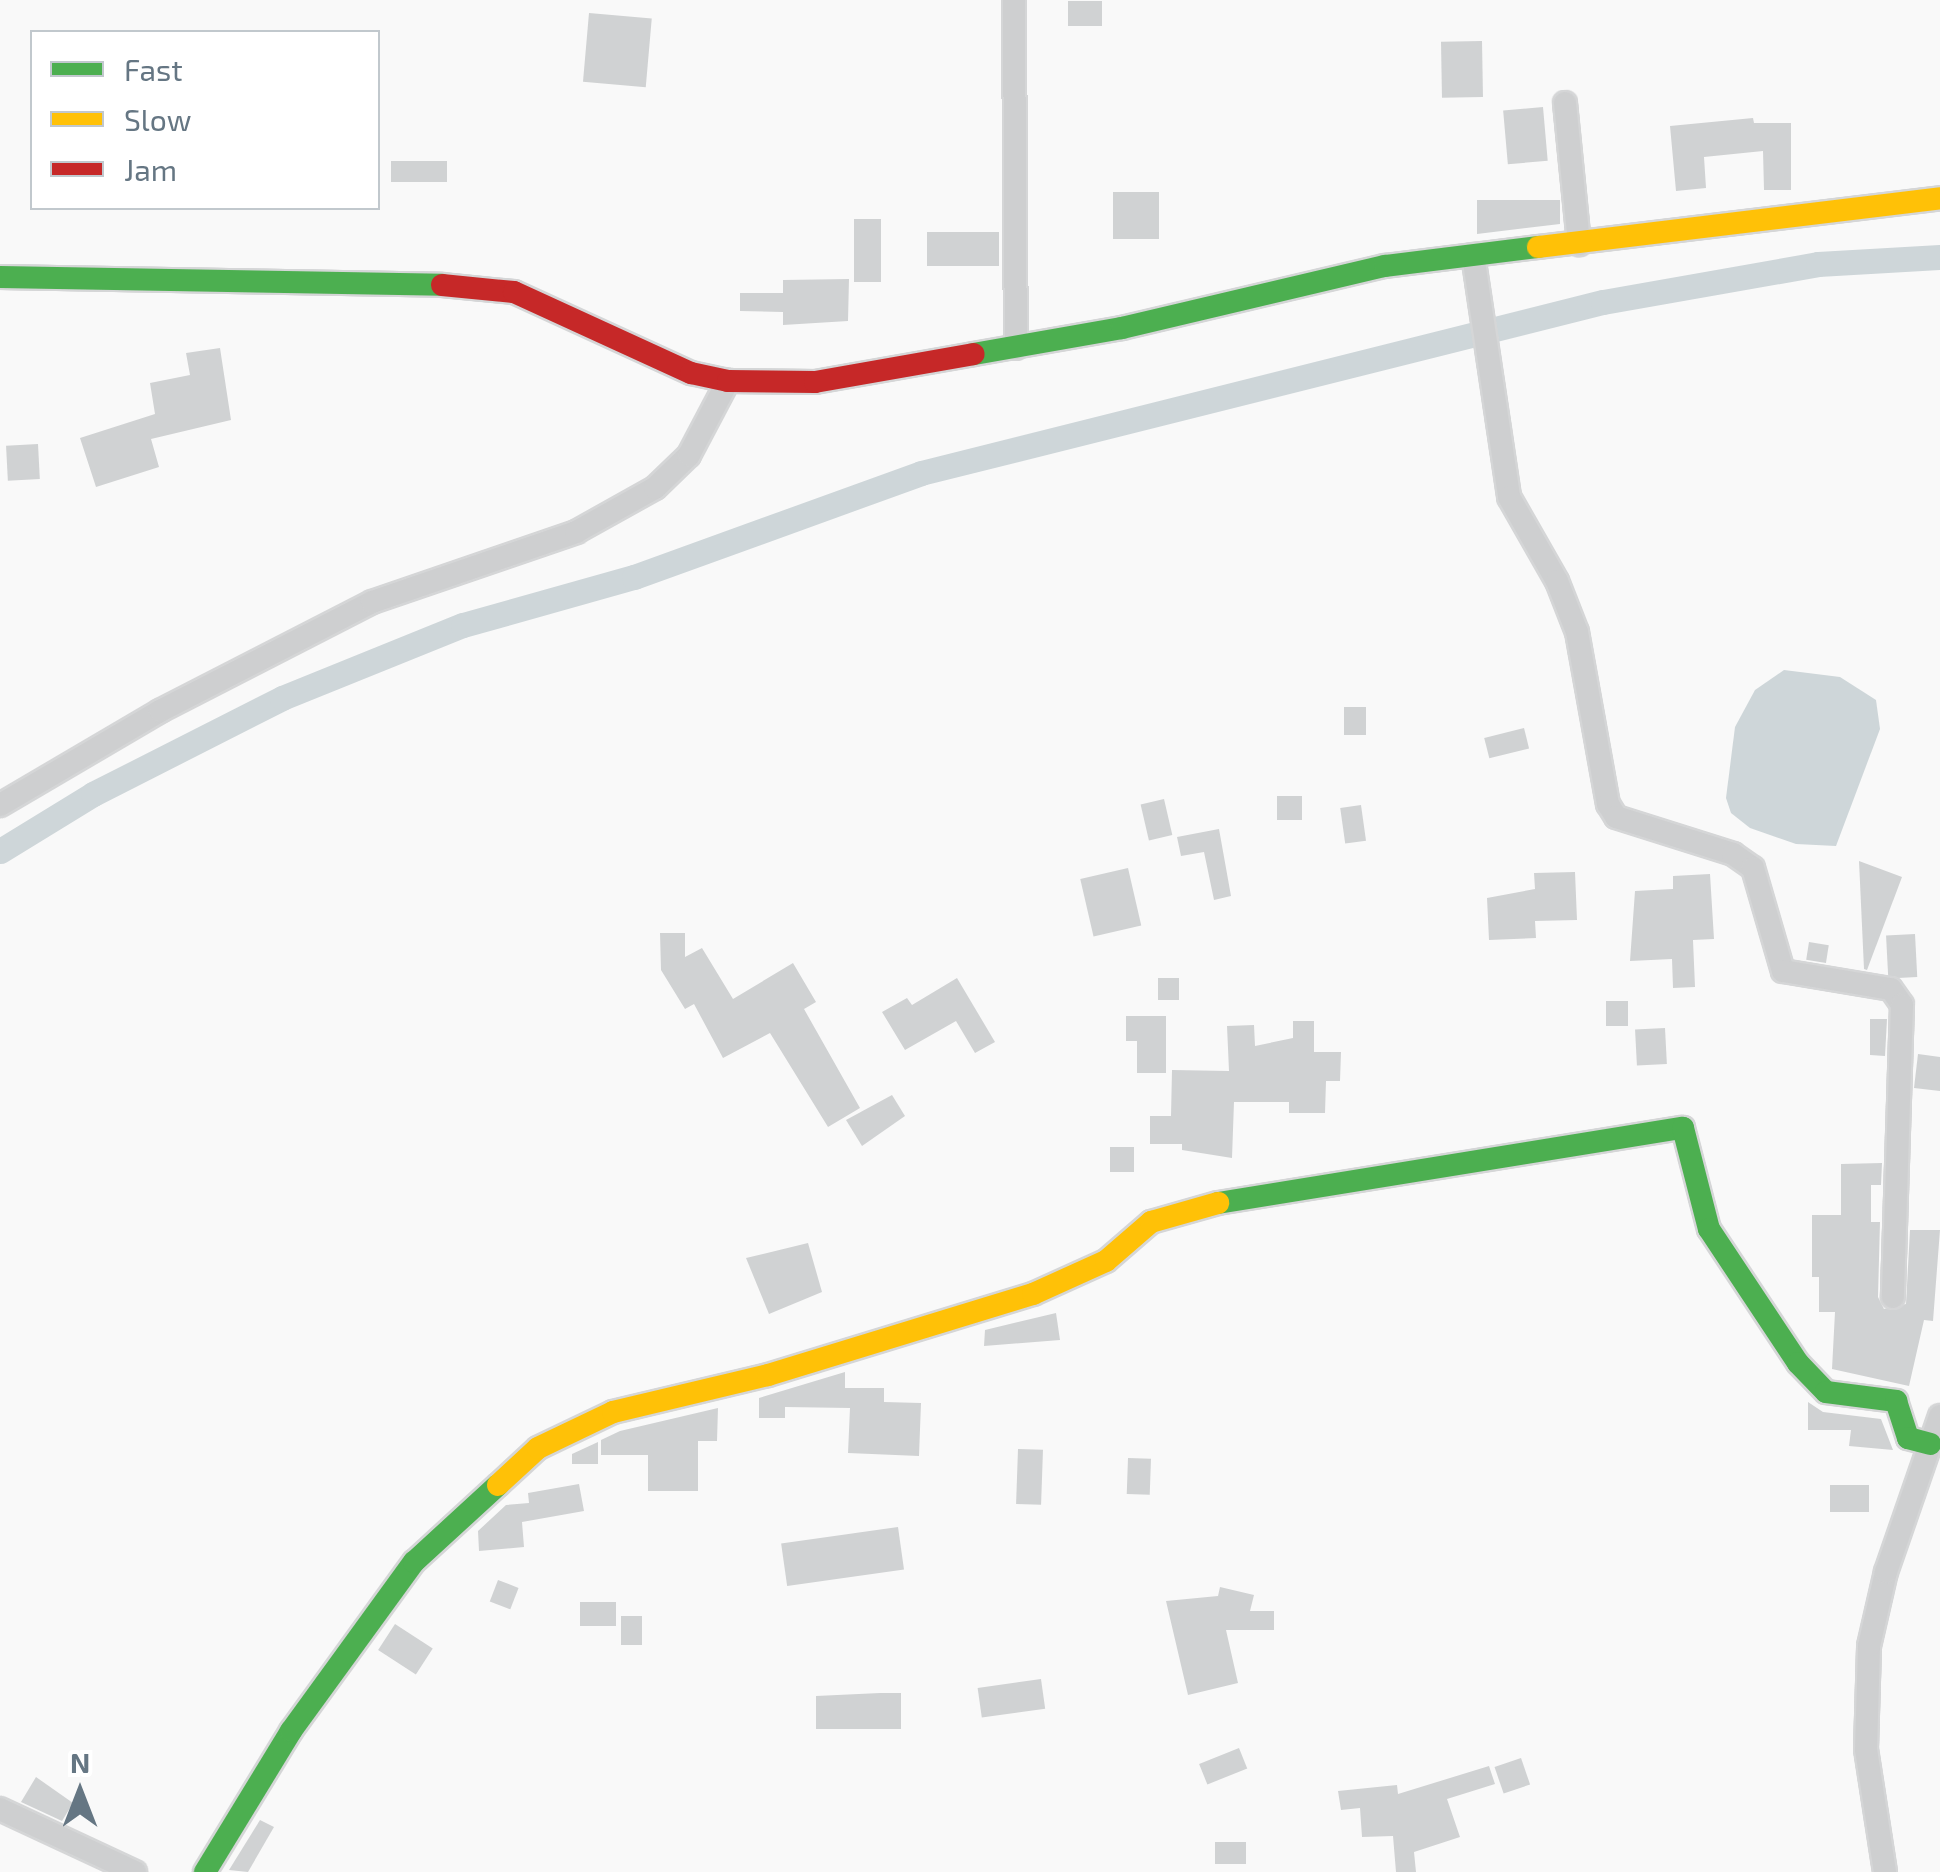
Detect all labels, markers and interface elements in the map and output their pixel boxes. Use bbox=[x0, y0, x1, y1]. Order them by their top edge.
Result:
legend bbox=[30, 30, 380, 210]
text: Fast bbox=[124, 51, 183, 87]
text: Slow bbox=[124, 101, 191, 137]
text: Jam bbox=[124, 151, 177, 187]
north arrow bbox=[30, 1742, 130, 1842]
text: N bbox=[70, 1745, 90, 1779]

